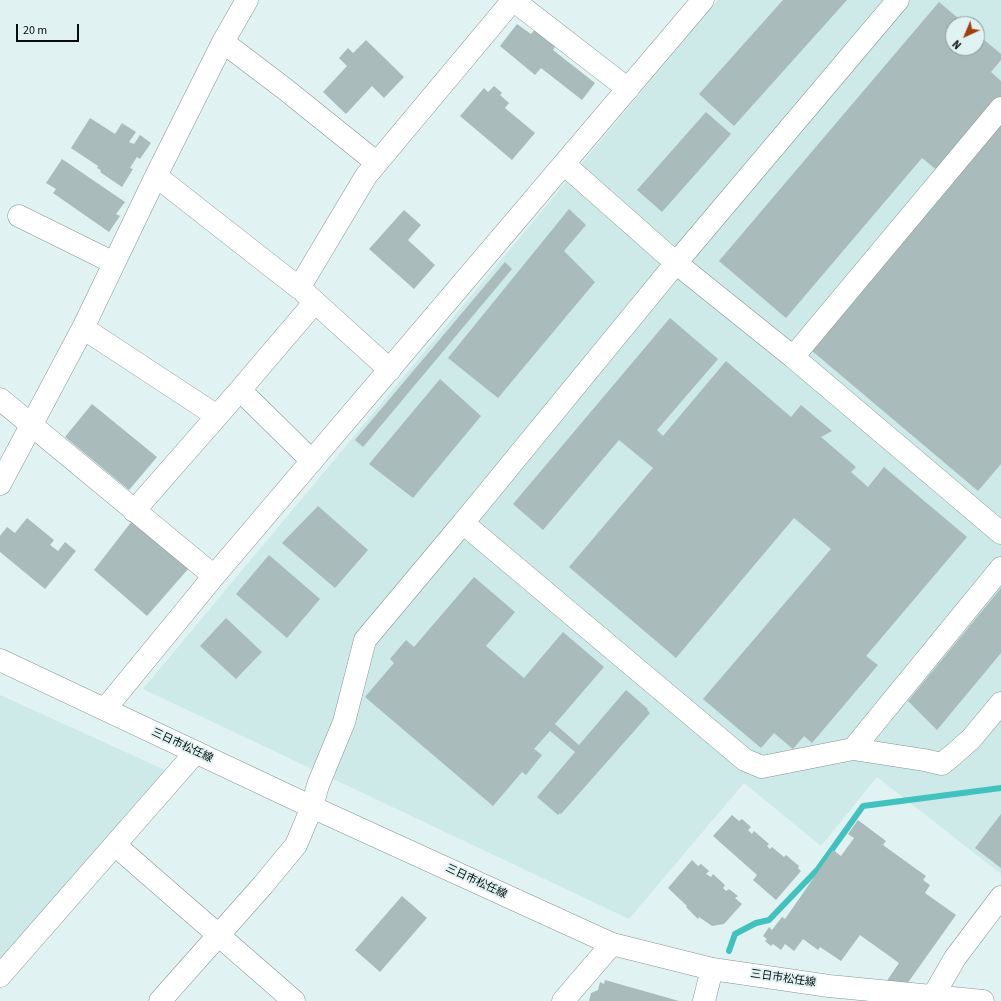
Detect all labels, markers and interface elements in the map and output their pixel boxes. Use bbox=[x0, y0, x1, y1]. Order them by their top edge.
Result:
scale bar bbox=[18, 16, 81, 42]
north arrow bbox=[945, 16, 985, 56]
text: 20 m bbox=[23, 22, 47, 39]
text: N bbox=[949, 36, 965, 52]
street label: 三日市松任線 bbox=[149, 726, 215, 766]
street label: 三日市松任線 bbox=[443, 862, 509, 902]
street label: 三日市松任線 bbox=[749, 968, 817, 990]

